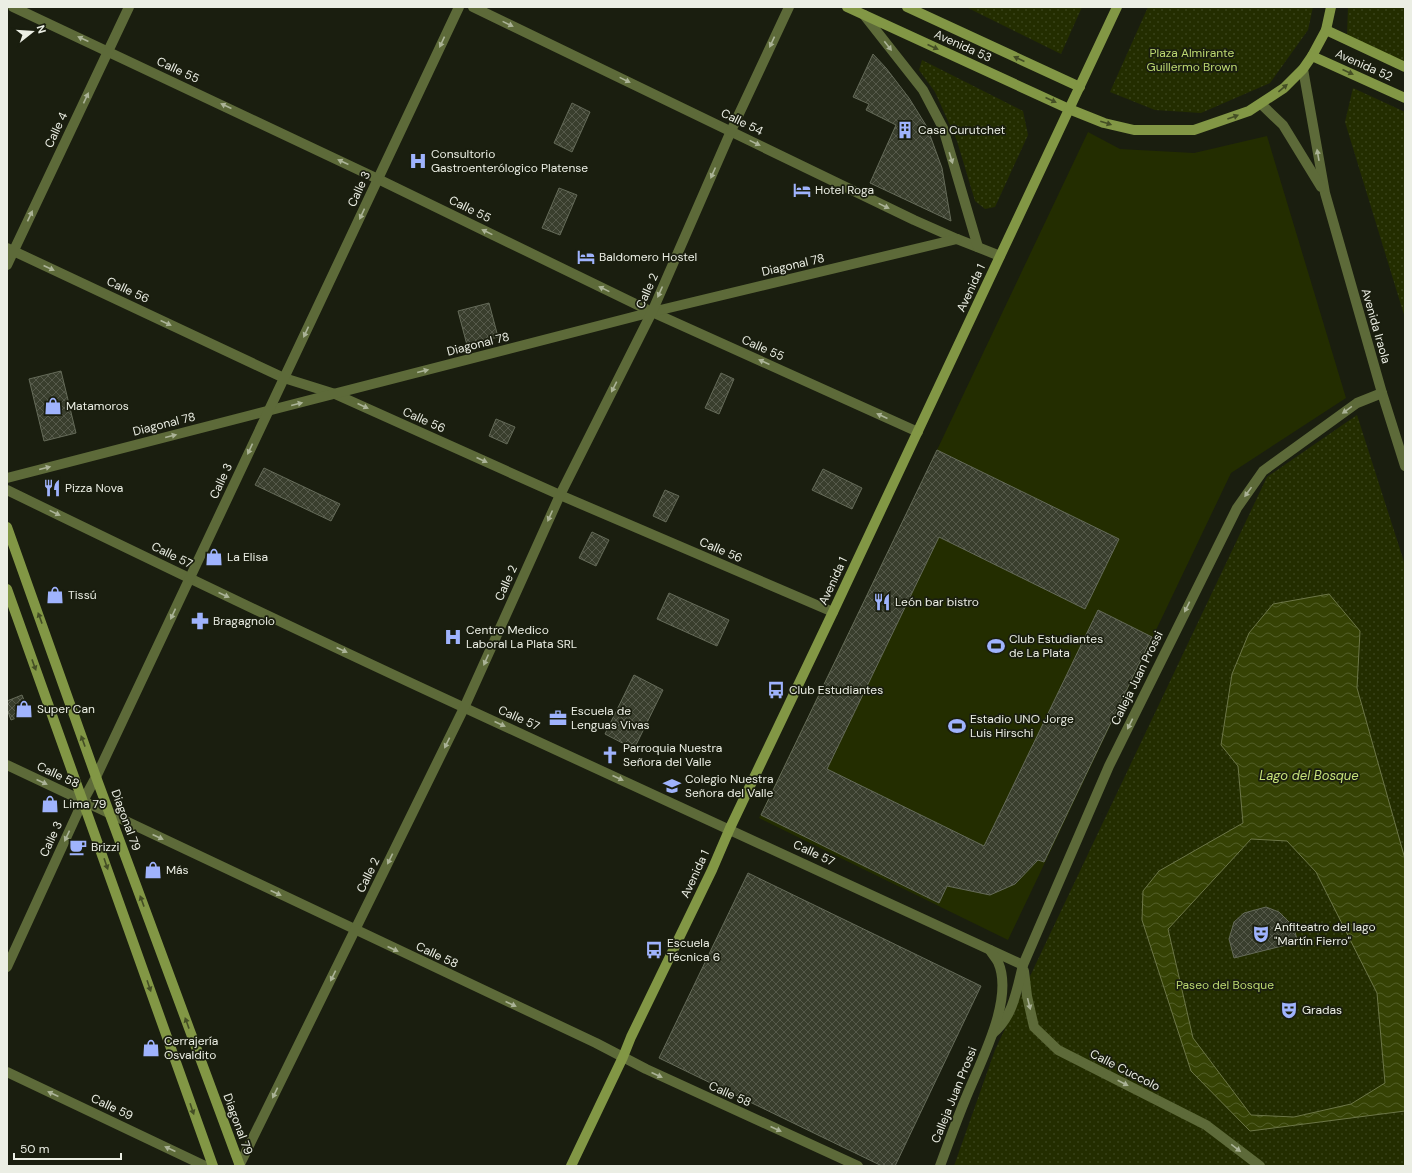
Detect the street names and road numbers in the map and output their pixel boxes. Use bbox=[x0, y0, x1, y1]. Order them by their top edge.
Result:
street label: Avenida 53 bbox=[932, 26, 994, 66]
street label: Avenida 52 bbox=[1333, 45, 1395, 85]
street label: Calle 55 bbox=[154, 53, 202, 87]
street label: Calle 54 bbox=[718, 105, 766, 139]
street label: Calle 4 bbox=[41, 109, 71, 151]
street label: Calle 3 bbox=[344, 169, 374, 209]
street label: Calle 55 bbox=[446, 192, 494, 226]
street label: Diagonal 78 bbox=[760, 250, 826, 280]
street label: Avenida 1 bbox=[953, 262, 989, 314]
street label: Calle 2 bbox=[632, 271, 662, 311]
street label: Calle 56 bbox=[104, 273, 152, 307]
street label: Avenida Iraola bbox=[1358, 287, 1394, 365]
street label: Diagonal 78 bbox=[445, 328, 511, 360]
street label: Calle 55 bbox=[739, 332, 787, 364]
street label: Calle 56 bbox=[400, 403, 448, 437]
street label: Diagonal 78 bbox=[131, 408, 197, 440]
street label: Calle 3 bbox=[206, 461, 236, 501]
street label: Calle 56 bbox=[697, 534, 745, 566]
street label: Calle 57 bbox=[149, 538, 195, 572]
street label: Avenida 1 bbox=[815, 555, 851, 607]
street label: Calle 2 bbox=[491, 563, 521, 603]
street label: Calleja Juan Prossi bbox=[1107, 628, 1167, 728]
street label: Calle 57 bbox=[496, 702, 542, 734]
street label: Calle 58 bbox=[34, 758, 82, 792]
street label: Diagonal 79 bbox=[108, 787, 144, 853]
street label: Calle 3 bbox=[36, 819, 66, 859]
street label: Calle 57 bbox=[791, 836, 837, 870]
street label: Avenida 1 bbox=[677, 848, 713, 900]
street label: Calle 2 bbox=[353, 855, 383, 895]
street label: Calle 58 bbox=[413, 938, 461, 972]
street label: Calleja Juan Prossi bbox=[927, 1044, 981, 1146]
street label: Calle Cuccolo bbox=[1087, 1045, 1163, 1095]
street label: Calle 58 bbox=[706, 1078, 754, 1110]
street label: Calle 59 bbox=[88, 1090, 136, 1124]
street label: Diagonal 79 bbox=[220, 1091, 256, 1157]

